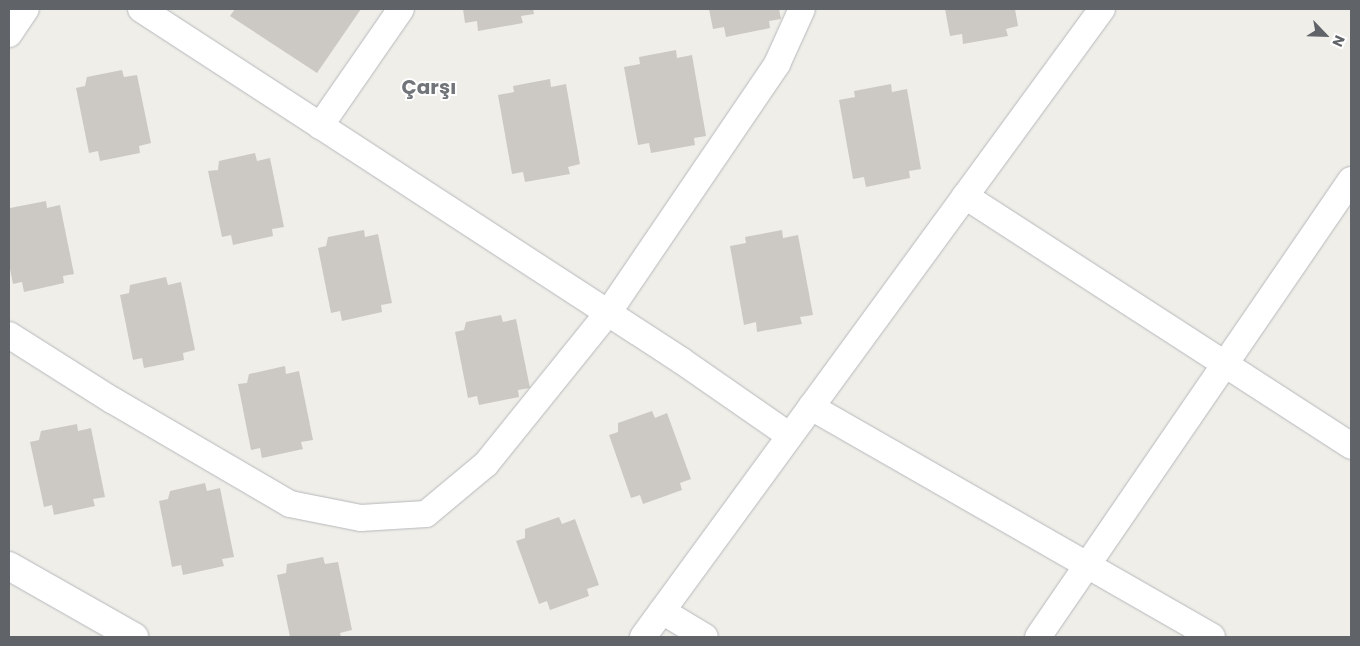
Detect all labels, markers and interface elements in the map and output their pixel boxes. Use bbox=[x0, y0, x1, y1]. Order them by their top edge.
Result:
north arrow bbox=[1300, 10, 1350, 60]
text: N bbox=[1327, 32, 1350, 50]
district label: Çarşı bbox=[402, 75, 456, 99]

